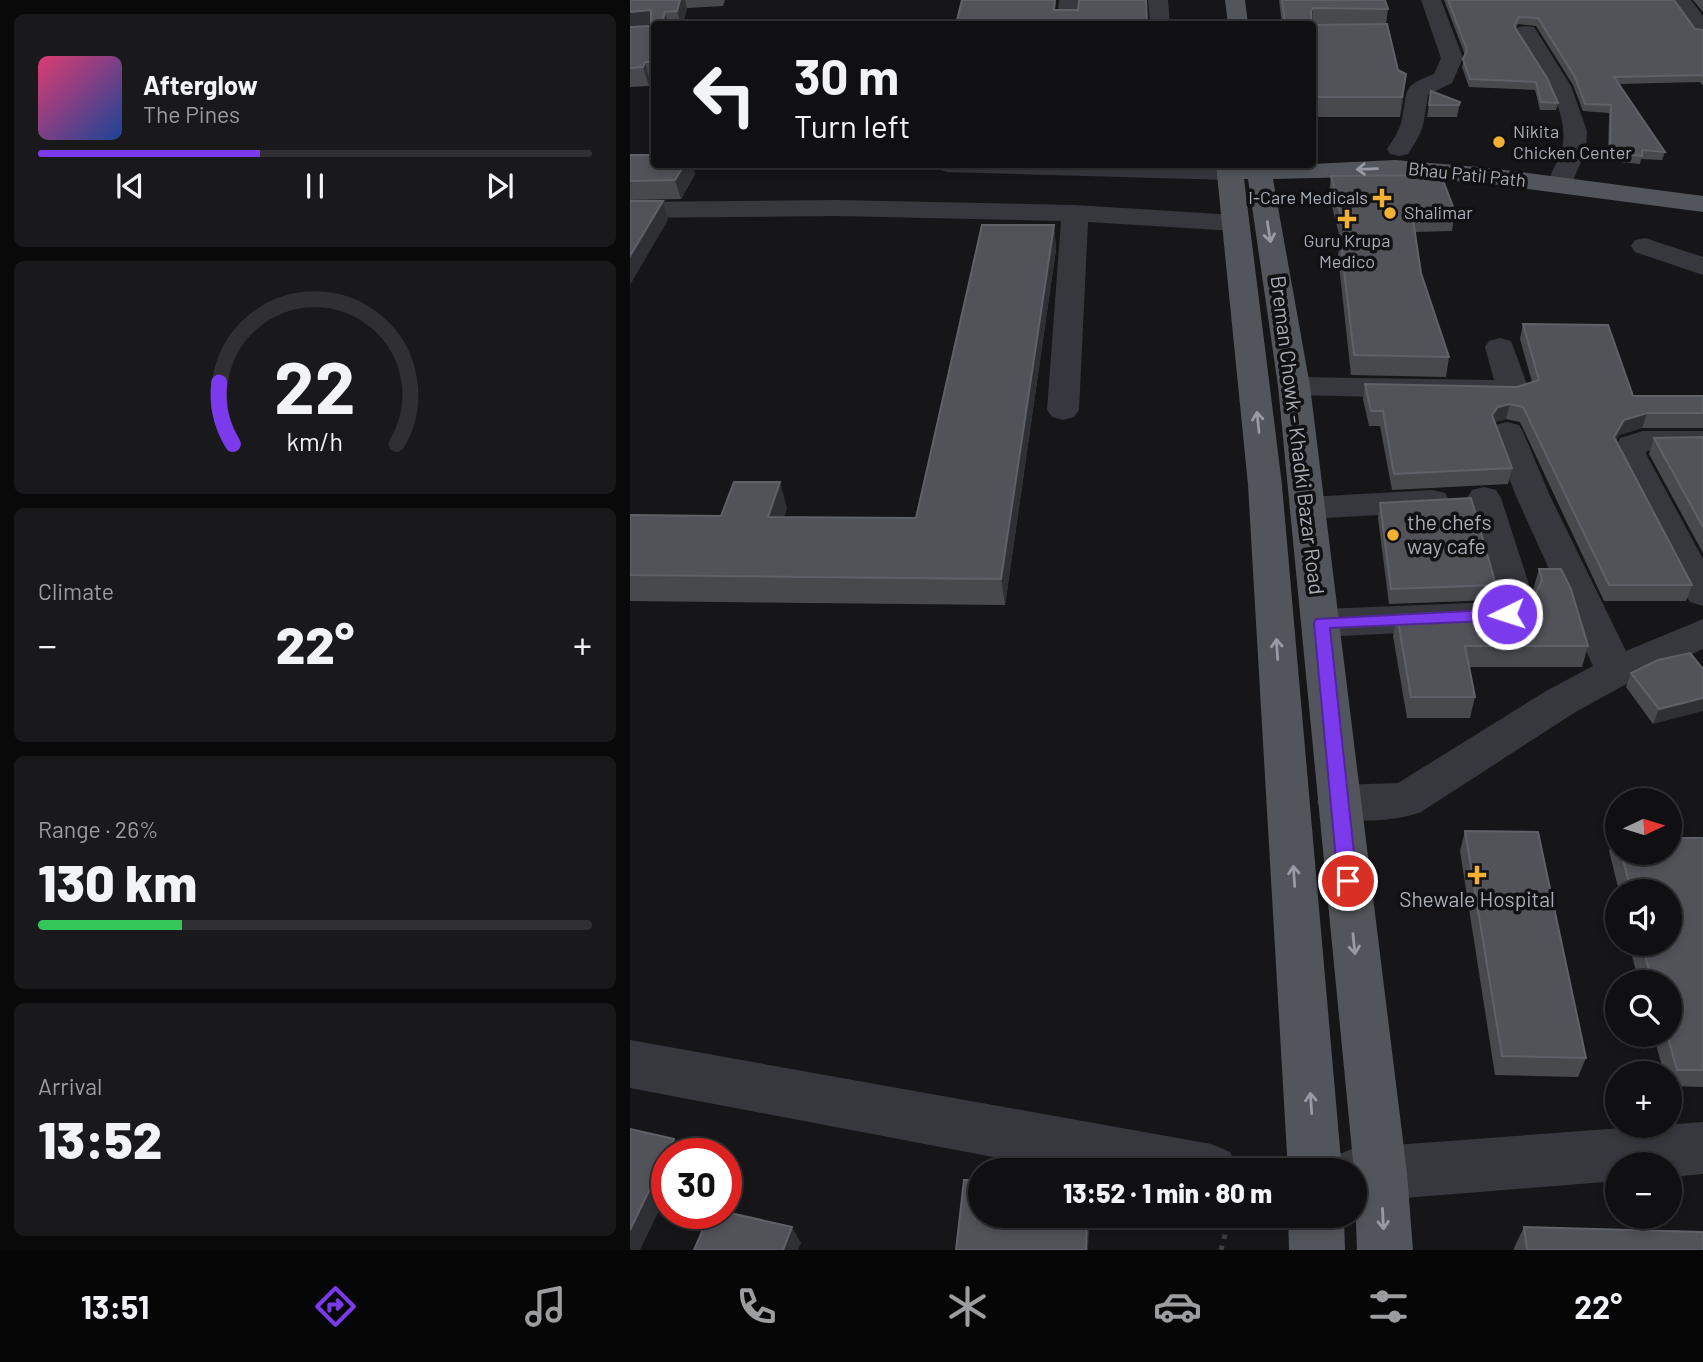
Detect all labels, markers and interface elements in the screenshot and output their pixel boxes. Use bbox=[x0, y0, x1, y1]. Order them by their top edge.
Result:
text: 30 m bbox=[794, 46, 899, 105]
icon: left bbox=[679, 49, 770, 140]
text: Afterglow bbox=[143, 69, 258, 100]
text: The Pines bbox=[143, 100, 240, 128]
text: Turn left bbox=[794, 106, 911, 144]
place label: Nikita Chicken Center bbox=[1513, 120, 1632, 163]
marker: Nikita Chicken Center bbox=[1491, 134, 1507, 150]
street label: Bhau Patil Path bbox=[1407, 157, 1527, 191]
one-way arrow bbox=[1356, 162, 1379, 175]
icon: previous bbox=[111, 167, 149, 205]
icon: pause bbox=[296, 167, 334, 205]
icon: next bbox=[481, 167, 519, 205]
place label: I-Care Medicals bbox=[1248, 186, 1368, 208]
marker: I-Care Medicals bbox=[1374, 190, 1390, 206]
place label: Shalimar bbox=[1404, 201, 1473, 223]
marker: Shalimar bbox=[1382, 205, 1398, 221]
marker: Guru Krupa Medico bbox=[1339, 211, 1355, 227]
one-way arrow bbox=[1263, 220, 1276, 243]
place label: Guru Krupa Medico bbox=[1304, 229, 1390, 272]
street label: Breman Chowk - Khadki Bazar Road bbox=[1267, 274, 1330, 596]
text: 22 bbox=[274, 341, 356, 429]
one-way arrow bbox=[1251, 411, 1264, 434]
text: km/h bbox=[287, 426, 343, 456]
place label: the chefs way cafe bbox=[1407, 509, 1492, 558]
marker: the chefs way cafe bbox=[1385, 527, 1401, 543]
text: Climate bbox=[38, 577, 114, 605]
position arrow bbox=[1470, 577, 1544, 651]
text: 22° bbox=[276, 612, 354, 674]
text: − bbox=[38, 621, 57, 667]
text: + bbox=[573, 621, 592, 667]
one-way arrow bbox=[1270, 638, 1283, 661]
north arrow bbox=[1605, 788, 1682, 864]
map controls bbox=[1605, 788, 1682, 1229]
text: Range · 26% bbox=[38, 815, 159, 843]
text: 130 km bbox=[38, 850, 197, 912]
pin bbox=[1318, 851, 1378, 911]
icon: arrive bbox=[1329, 862, 1367, 900]
one-way arrow bbox=[1287, 865, 1300, 888]
marker: Shewale Hospital bbox=[1467, 865, 1487, 885]
button: sound bbox=[1605, 879, 1682, 956]
place label: Shewale Hospital bbox=[1399, 886, 1555, 911]
one-way arrow bbox=[1348, 932, 1361, 955]
button: search bbox=[1605, 970, 1682, 1047]
button: + bbox=[1605, 1061, 1682, 1138]
text: Arrival bbox=[38, 1072, 102, 1100]
one-way arrow bbox=[1304, 1092, 1317, 1114]
text: 13:52 bbox=[38, 1107, 162, 1169]
speed limit sign: 30 bbox=[651, 1138, 742, 1229]
button: − bbox=[1605, 1152, 1682, 1229]
text: 13:52 · 1 min · 80 m bbox=[1063, 1177, 1272, 1208]
one-way arrow bbox=[1376, 1207, 1389, 1230]
icon: directions bbox=[311, 1282, 360, 1331]
icon: music bbox=[521, 1282, 570, 1331]
icon: phone bbox=[732, 1282, 781, 1331]
icon: climate bbox=[943, 1282, 992, 1331]
icon: car bbox=[1153, 1282, 1202, 1331]
icon: filters bbox=[1364, 1282, 1413, 1331]
text: 13:51 bbox=[81, 1287, 149, 1325]
text: 22° bbox=[1574, 1287, 1622, 1325]

